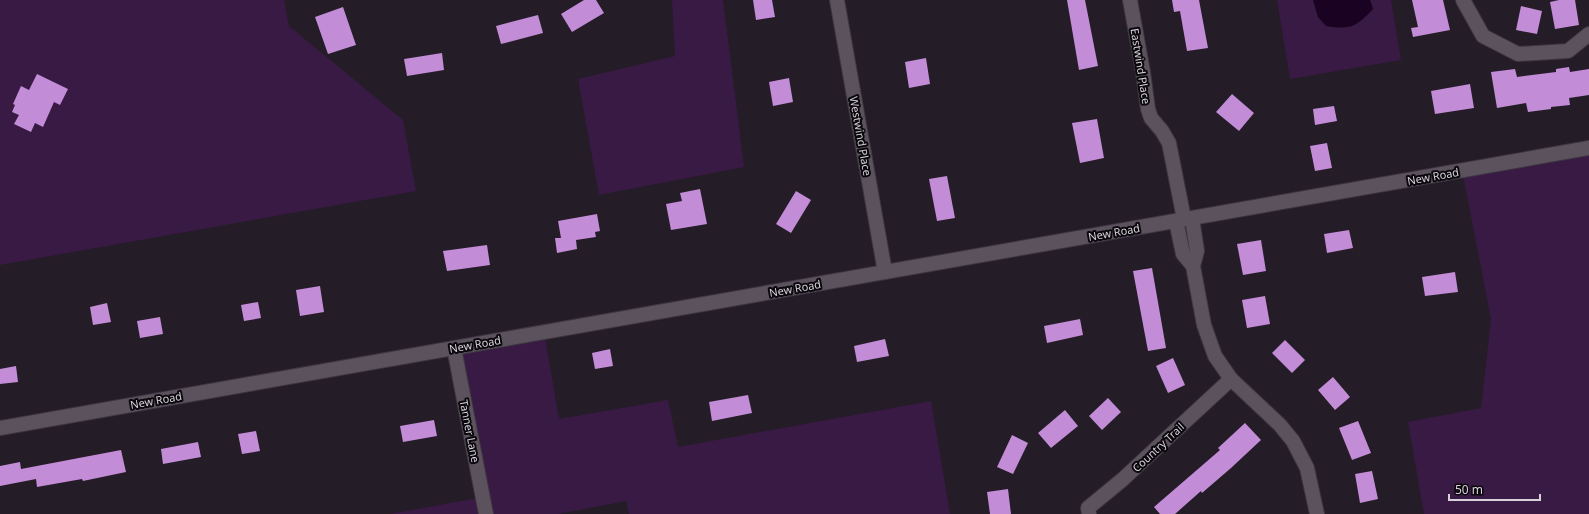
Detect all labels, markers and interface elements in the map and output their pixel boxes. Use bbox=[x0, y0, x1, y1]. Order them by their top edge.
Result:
street label: Eastwind Place bbox=[1128, 27, 1154, 105]
street label: Westwind Place bbox=[847, 95, 875, 177]
street label: New Road bbox=[1406, 164, 1460, 188]
street label: New Road bbox=[1087, 220, 1141, 244]
street label: New Road bbox=[768, 276, 822, 300]
street label: New Road bbox=[448, 332, 502, 356]
street label: New Road bbox=[129, 388, 183, 412]
street label: Tanner Lane bbox=[457, 398, 483, 464]
street label: Country Trail bbox=[1129, 419, 1187, 475]
scale bar bbox=[1449, 476, 1540, 502]
text: 50 m bbox=[1455, 481, 1483, 498]

